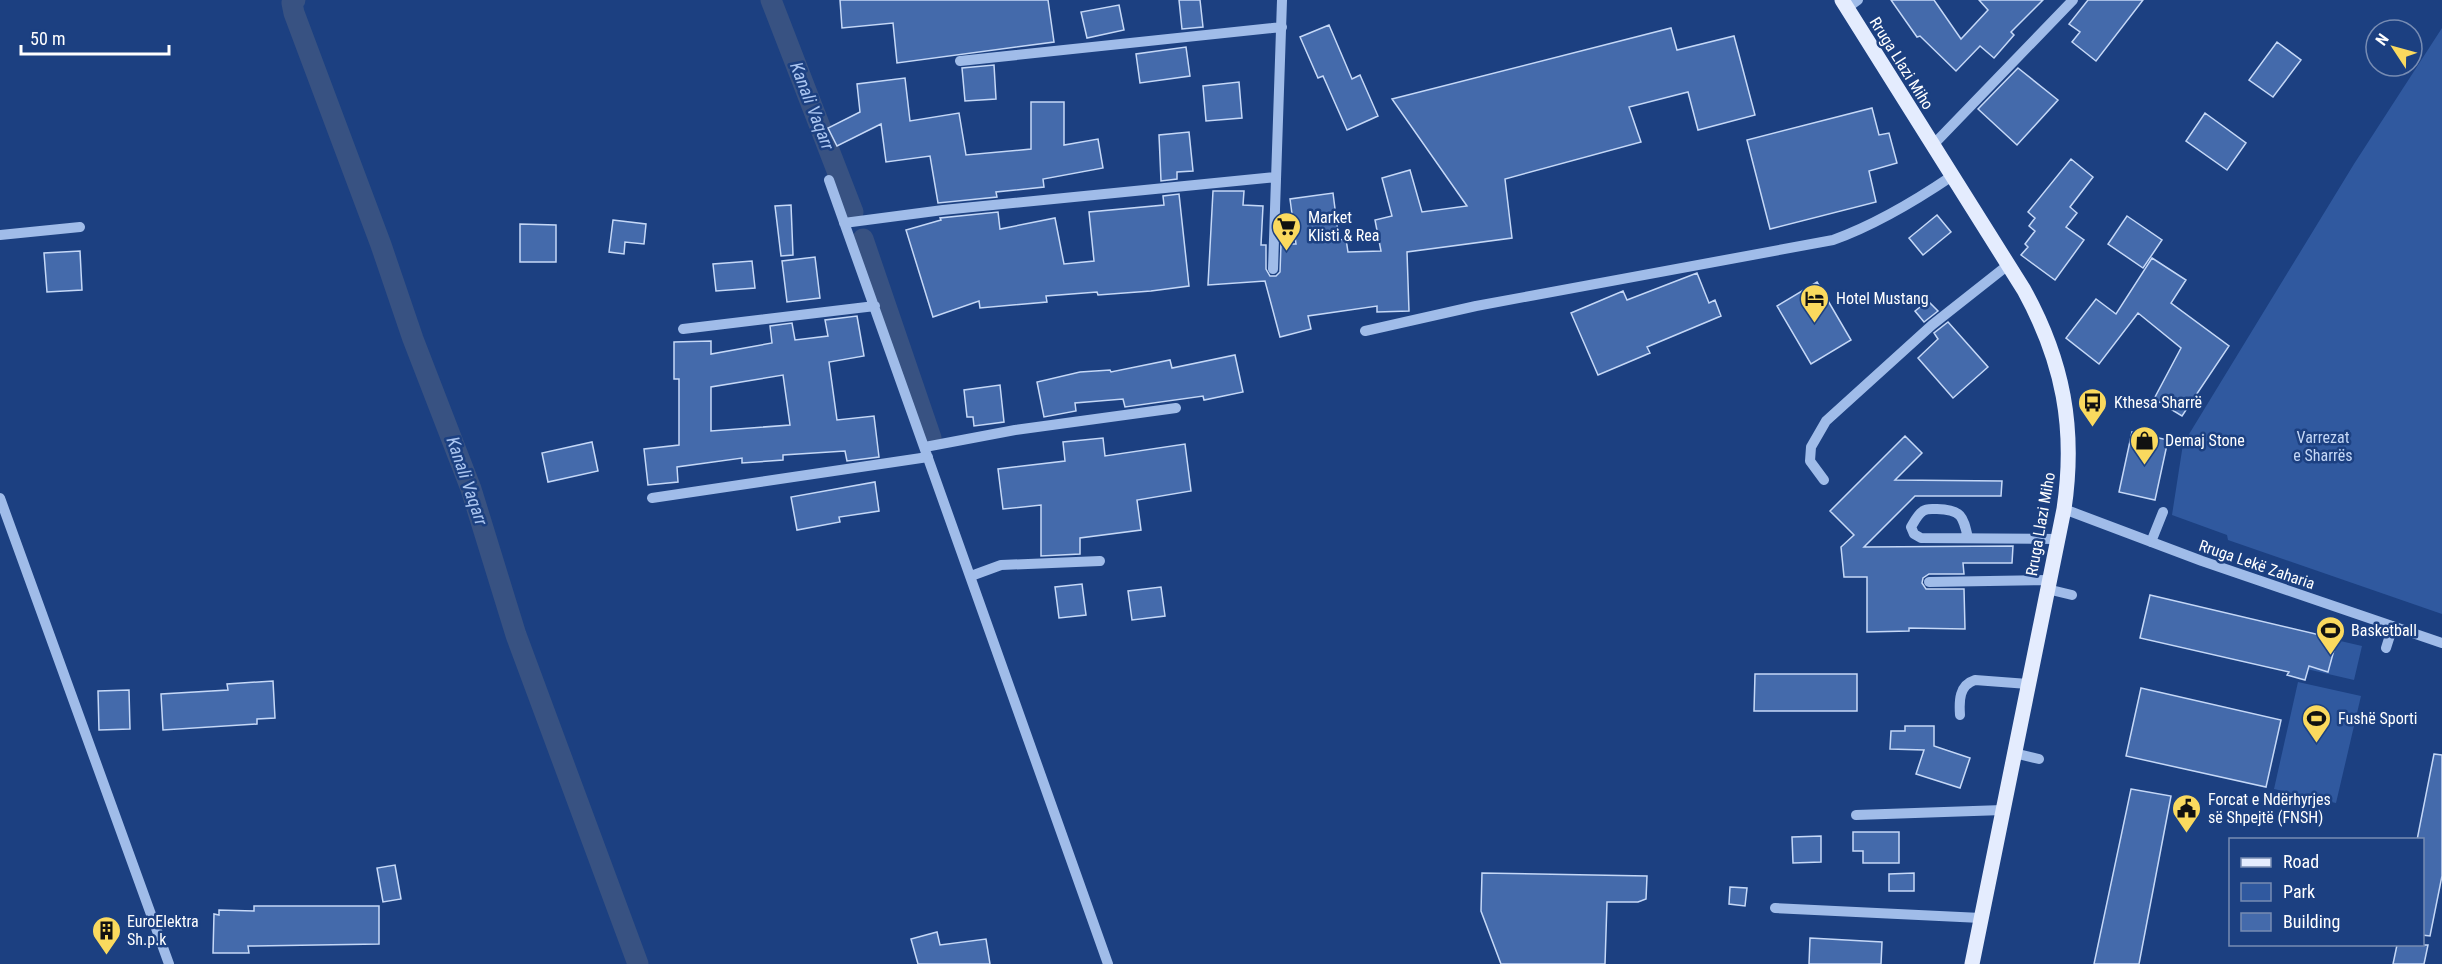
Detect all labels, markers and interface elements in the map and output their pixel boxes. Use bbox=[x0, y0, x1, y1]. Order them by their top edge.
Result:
street label: Rruga Llazi Miho bbox=[1866, 14, 1937, 113]
scale bar bbox=[21, 18, 170, 56]
north arrow bbox=[2364, 18, 2424, 78]
text: 50 m bbox=[30, 28, 65, 49]
text: N bbox=[2372, 30, 2393, 49]
water label: Kanali Vaqarr bbox=[786, 59, 839, 153]
place label: Market Klisti & Rea bbox=[1308, 208, 1379, 245]
supermarket icon: Market Klisti & Rea bbox=[1271, 210, 1303, 252]
hotel icon: Hotel Mustang bbox=[1799, 282, 1831, 324]
place label: Hotel Mustang bbox=[1836, 289, 1929, 308]
bus stop icon: Kthesa Sharrë bbox=[2077, 386, 2109, 428]
place label: Kthesa Sharrë bbox=[2114, 393, 2202, 412]
shop icon: Demaj Stone bbox=[2128, 424, 2160, 466]
park label: Varrezat e Sharrës bbox=[2293, 428, 2353, 465]
place label: Demaj Stone bbox=[2165, 431, 2245, 450]
water label: Kanali Vaqarr bbox=[443, 434, 493, 529]
street label: Rruga Llazi Miho bbox=[2022, 471, 2059, 578]
street label: Rruga Lekë Zaharia bbox=[2196, 536, 2317, 593]
sports icon: Basketball bbox=[2314, 614, 2346, 656]
place label: Basketball bbox=[2351, 621, 2417, 640]
sports icon: Fushë Sporti bbox=[2301, 702, 2333, 744]
place label: Fushë Sporti bbox=[2338, 709, 2417, 728]
place label: Forcat e Ndërhyrjes së Shpejtë (FNSH) bbox=[2208, 790, 2331, 827]
public building icon: Forcat e Ndërhyrjes së Shpejtë (FNSH) bbox=[2171, 792, 2203, 834]
legend bbox=[2229, 838, 2424, 946]
text: Road bbox=[2283, 851, 2319, 872]
text: Park bbox=[2283, 881, 2315, 902]
text: Building bbox=[2283, 911, 2340, 932]
place label: EuroElektra Sh.p.k bbox=[127, 912, 199, 949]
building icon: EuroElektra Sh.p.k bbox=[90, 914, 122, 956]

